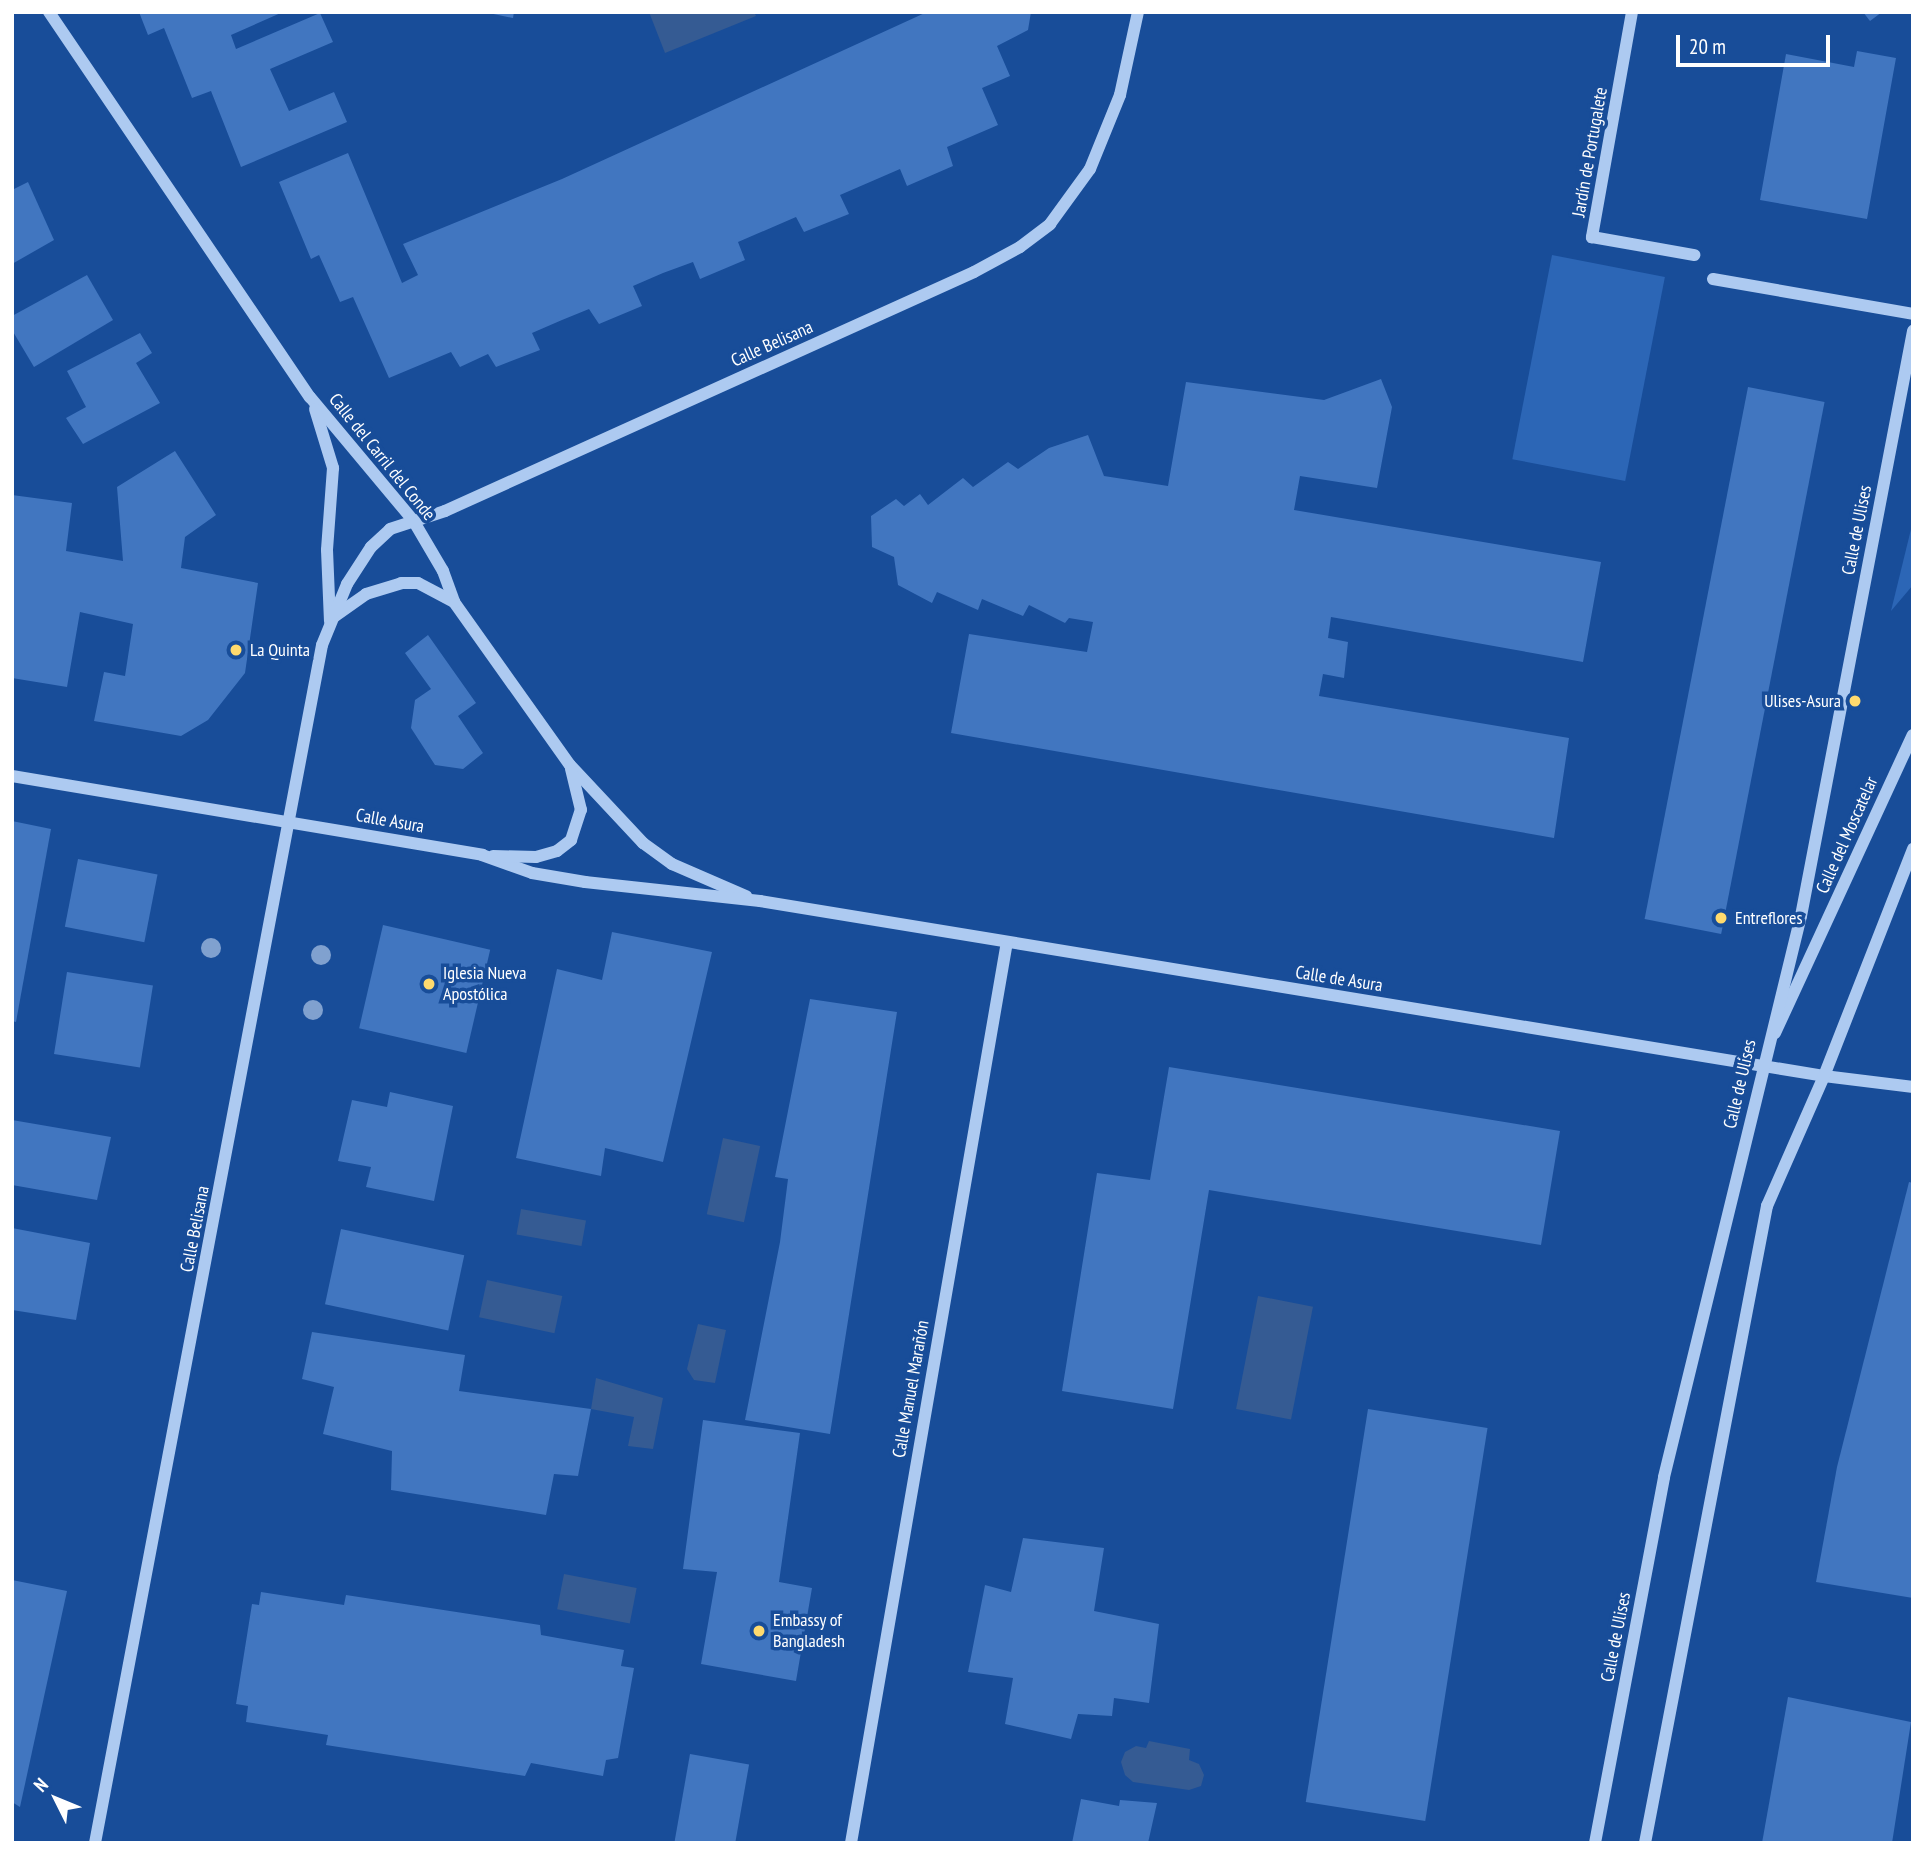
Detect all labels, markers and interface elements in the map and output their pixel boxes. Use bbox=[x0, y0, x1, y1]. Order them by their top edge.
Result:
scale bar bbox=[1680, 21, 1834, 65]
text: 20 m bbox=[1689, 33, 1726, 60]
street label: Jardín de Portugalete bbox=[1568, 85, 1612, 219]
street label: Calle Belisana bbox=[728, 316, 816, 372]
street label: Calle del Carril del Conde bbox=[324, 389, 440, 525]
street label: Calle de Ulises bbox=[1838, 483, 1876, 577]
place label: La Quinta bbox=[250, 639, 310, 661]
marker: La Quinta bbox=[228, 642, 244, 658]
place label: Ulises-Asura bbox=[1764, 690, 1841, 712]
marker: Ulises-Asura bbox=[1847, 693, 1863, 709]
street label: Calle del Moscatelar bbox=[1812, 773, 1882, 897]
street label: Calle Asura bbox=[354, 804, 426, 838]
place label: Entreflores bbox=[1735, 907, 1803, 929]
marker: Entreflores bbox=[1713, 910, 1729, 926]
street label: Calle de Asura bbox=[1294, 961, 1384, 997]
place label: Iglesia Nueva Apostólica bbox=[443, 963, 526, 1006]
marker: Iglesia Nueva Apostólica bbox=[421, 976, 437, 992]
street label: Calle de Ulises bbox=[1719, 1037, 1761, 1131]
street label: Calle Belisana bbox=[176, 1184, 214, 1274]
street label: Calle Manuel Marañón bbox=[888, 1319, 934, 1459]
street label: Calle de Ulises bbox=[1597, 1590, 1635, 1684]
place label: Embassy of Bangladesh bbox=[773, 1610, 845, 1652]
marker: Embassy of Bangladesh bbox=[751, 1623, 767, 1639]
north arrow bbox=[21, 1764, 91, 1834]
text: N bbox=[28, 1773, 53, 1797]

